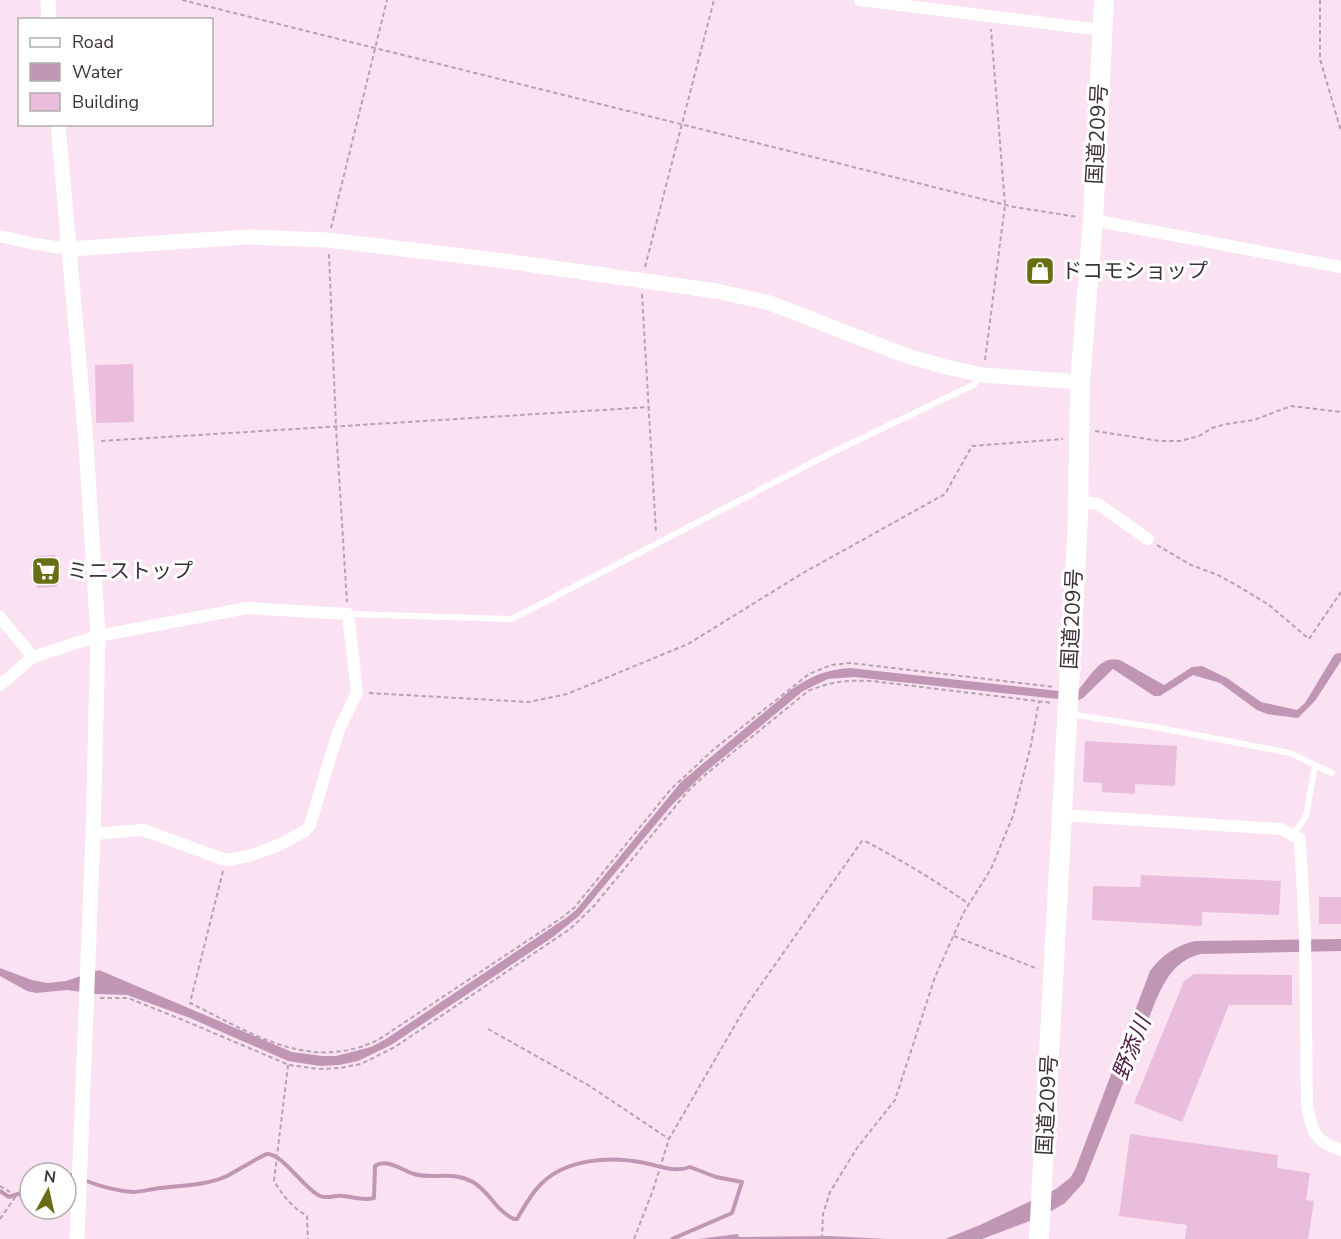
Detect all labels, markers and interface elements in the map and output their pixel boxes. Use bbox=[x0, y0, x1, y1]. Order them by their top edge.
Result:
legend bbox=[18, 18, 213, 126]
text: Road bbox=[72, 30, 114, 54]
text: Water bbox=[72, 60, 123, 84]
street label: 国道209号 bbox=[1080, 83, 1114, 185]
text: Building bbox=[72, 90, 139, 114]
shop icon: ドコモショップ bbox=[1024, 255, 1056, 287]
place label: ドコモショップ bbox=[1061, 257, 1208, 285]
supermarket icon: ミニストップ bbox=[30, 555, 62, 587]
place label: ミニストップ bbox=[67, 557, 193, 585]
street label: 国道209号 bbox=[1055, 568, 1089, 670]
water label: 野添川 bbox=[1106, 1010, 1159, 1085]
street label: 国道209号 bbox=[1030, 1054, 1064, 1156]
north arrow bbox=[18, 1161, 78, 1221]
text: N bbox=[42, 1165, 57, 1189]

